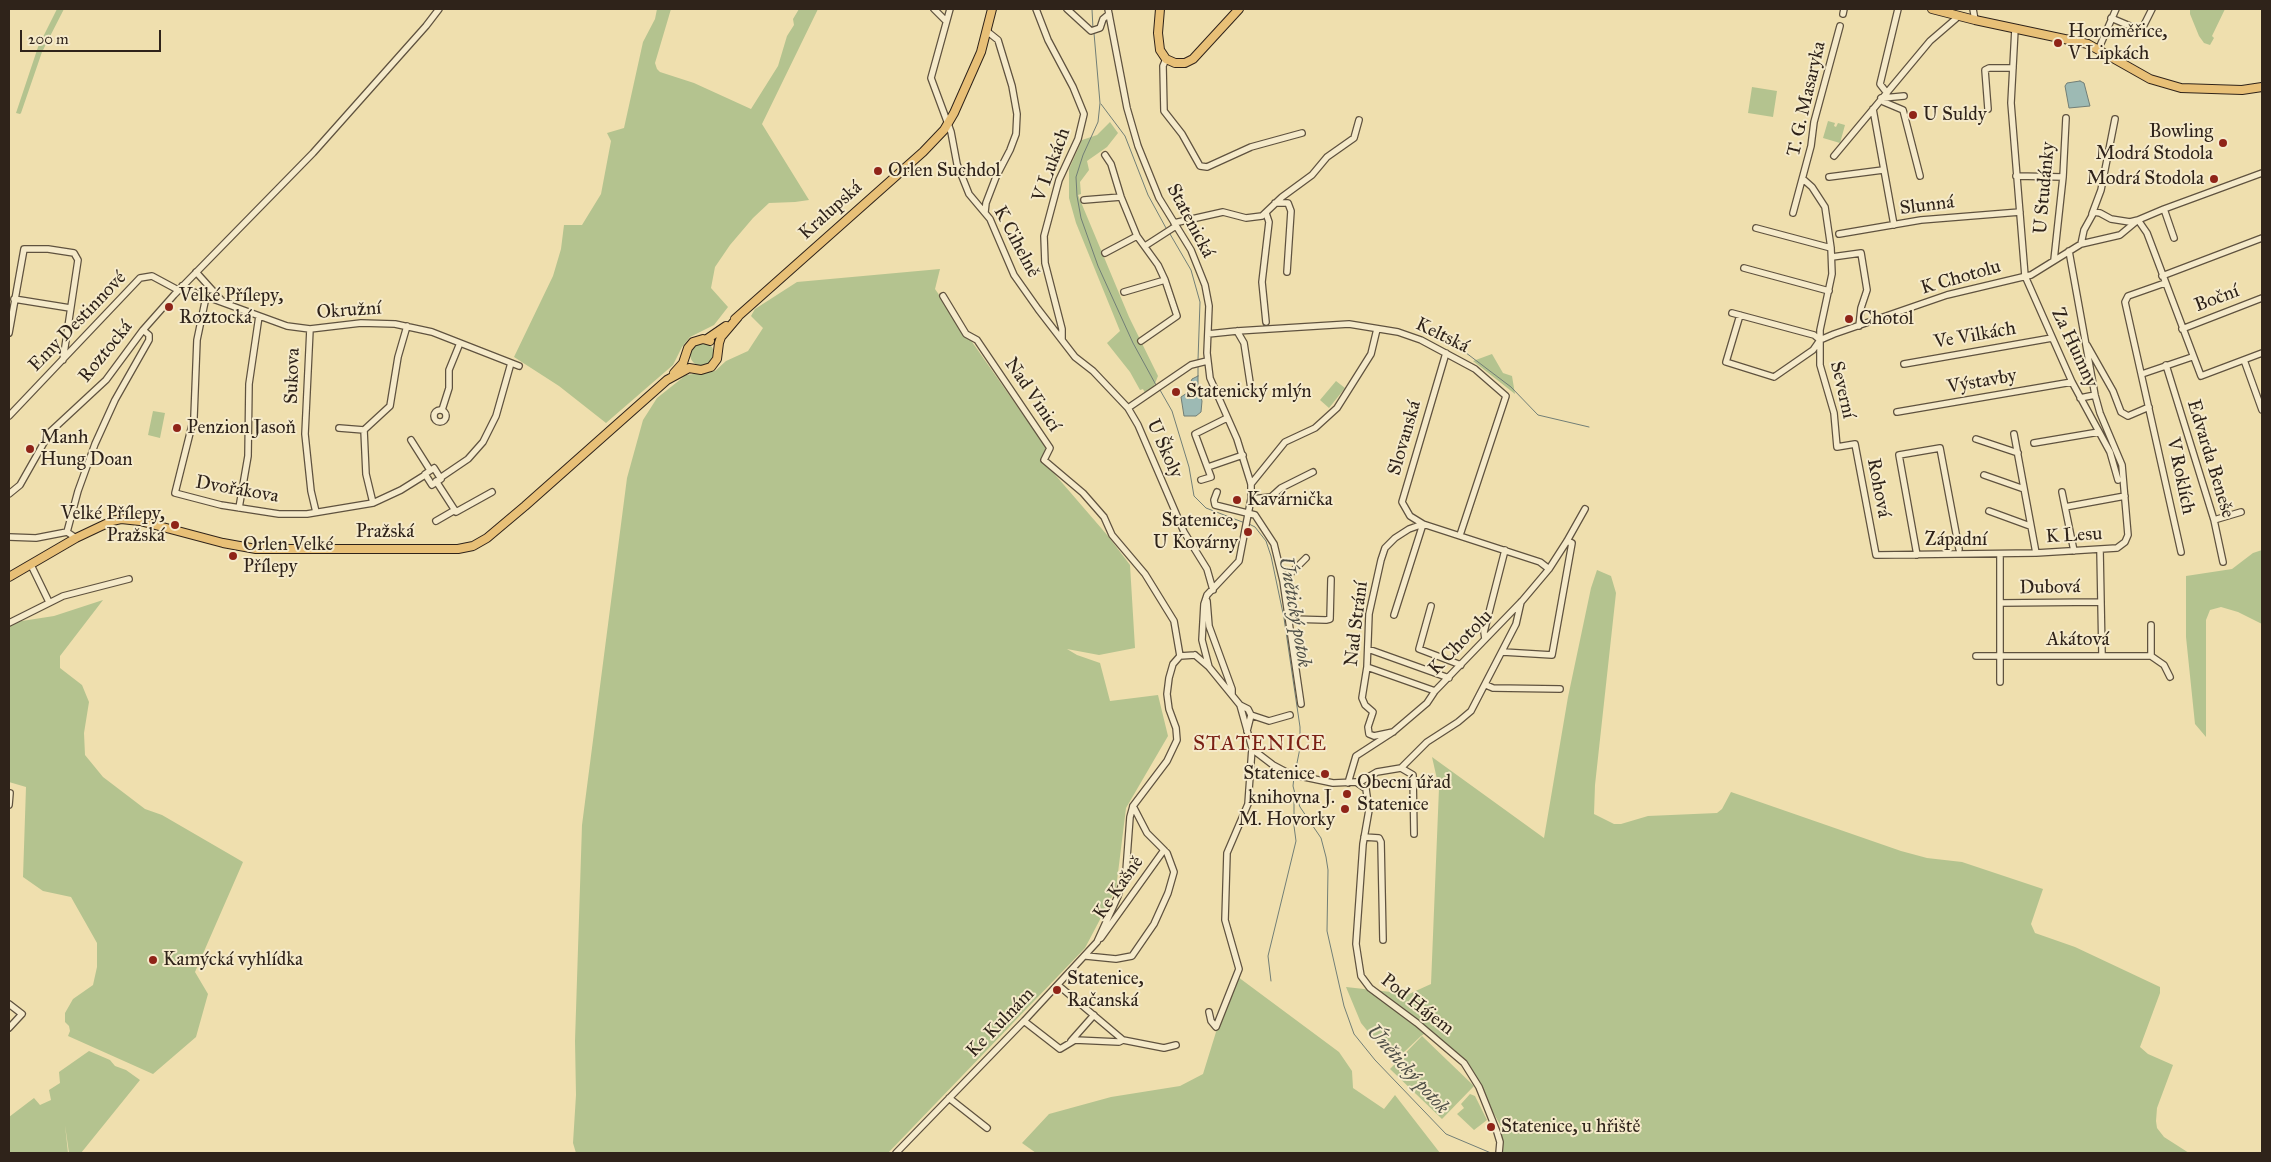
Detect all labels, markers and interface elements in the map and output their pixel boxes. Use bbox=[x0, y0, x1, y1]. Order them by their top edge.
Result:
scale bar bbox=[22, 20, 164, 52]
place label: Horoměřice, V Lipkách bbox=[2068, 21, 2167, 65]
text: 200 m bbox=[28, 30, 69, 48]
marker: Horoměřice, V Lipkách bbox=[2052, 37, 2064, 49]
street label: T. G. Masaryka bbox=[1783, 39, 1831, 159]
place label: U Suldy bbox=[1923, 104, 1987, 126]
marker: U Suldy bbox=[1907, 109, 1919, 121]
place label: Bowling Modrá Stodola bbox=[2095, 121, 2213, 165]
street label: V Lukách bbox=[1028, 125, 1076, 205]
marker: Bowling Modrá Stodola bbox=[2217, 137, 2229, 149]
street label: U Studánky bbox=[2030, 141, 2060, 235]
place label: Orlen Suchdol bbox=[888, 160, 1001, 182]
marker: Orlen Suchdol bbox=[872, 165, 884, 177]
place label: Modrá Stodola bbox=[2086, 168, 2204, 190]
marker: Modrá Stodola bbox=[2208, 173, 2220, 185]
street label: Kralupská bbox=[795, 177, 867, 245]
street label: Statenická bbox=[1161, 180, 1219, 262]
street label: Slunná bbox=[1898, 191, 1956, 221]
street label: K Cihelně bbox=[988, 202, 1044, 282]
street label: K Chotolu bbox=[1918, 256, 2004, 300]
street label: Emy Destinnové bbox=[24, 267, 132, 377]
street label: Boční bbox=[2192, 280, 2242, 318]
place label: Velké Přílepy, Roztocká bbox=[179, 285, 283, 329]
street label: Okružní bbox=[316, 297, 382, 325]
marker: Velké Přílepy, Roztocká bbox=[163, 301, 175, 313]
street label: Za Humny bbox=[2046, 305, 2102, 391]
place label: Chotol bbox=[1859, 308, 1914, 330]
street label: Keltská bbox=[1412, 313, 1472, 359]
marker: Chotol bbox=[1843, 313, 1855, 325]
street label: Roztocká bbox=[74, 316, 138, 388]
street label: Ve Vilkách bbox=[1932, 318, 2018, 354]
street label: Sukova bbox=[281, 347, 305, 405]
street label: Nad Vinicí bbox=[999, 354, 1065, 436]
street label: Severní bbox=[1824, 359, 1860, 421]
street label: Výstavby bbox=[1945, 365, 2019, 399]
place label: Statenický mlýn bbox=[1186, 381, 1312, 403]
marker: Statenický mlýn bbox=[1170, 386, 1182, 398]
street label: Edvarda Beneše bbox=[2181, 397, 2239, 521]
street label: Slovanská bbox=[1383, 398, 1427, 478]
street label: U Školy bbox=[1141, 416, 1187, 482]
place label: Penzion Jasoň bbox=[187, 417, 296, 439]
marker: Penzion Jasoň bbox=[171, 422, 183, 434]
place label: Manh Hung Doan bbox=[40, 427, 133, 471]
street label: V Roklích bbox=[2161, 436, 2199, 516]
marker: Manh Hung Doan bbox=[24, 443, 36, 455]
street label: Rohová bbox=[1861, 456, 1895, 520]
street label: Dvořákova bbox=[194, 471, 280, 509]
place label: Kavárnička bbox=[1247, 489, 1333, 511]
marker: Kavárnička bbox=[1231, 494, 1243, 506]
place label: Velké Přílepy, Pražská bbox=[61, 503, 165, 547]
place label: Statenice, U Kovárny bbox=[1153, 510, 1238, 554]
marker: Velké Přílepy, Pražská bbox=[169, 519, 181, 531]
street label: Pražská bbox=[356, 521, 414, 543]
street label: K Lesu bbox=[2045, 523, 2103, 549]
marker: Statenice, U Kovárny bbox=[1242, 526, 1254, 538]
street label: Západní bbox=[1925, 529, 1987, 551]
place label: Orlen Velké Přílepy bbox=[243, 534, 333, 578]
marker: Orlen Velké Přílepy bbox=[227, 550, 239, 562]
water label: Únětický potok bbox=[1272, 555, 1316, 669]
street label: Dubová bbox=[2019, 576, 2081, 600]
street label: Nad Strání bbox=[1340, 580, 1374, 668]
street label: K Chotolu bbox=[1424, 605, 1498, 681]
street label: Akátová bbox=[2046, 629, 2110, 651]
district label: STATENICE bbox=[1192, 732, 1328, 758]
place label: Statenice bbox=[1243, 763, 1315, 785]
marker: Statenice bbox=[1319, 768, 1331, 780]
place label: Obecní úřad Statenice bbox=[1357, 772, 1451, 816]
place label: knihovna J. M. Hovorky bbox=[1238, 787, 1335, 831]
marker: Obecní úřad Statenice bbox=[1341, 788, 1353, 800]
marker: knihovna J. M. Hovorky bbox=[1339, 803, 1351, 815]
street label: Ke Kašně bbox=[1089, 852, 1149, 924]
place label: Kamýcká vyhlídka bbox=[163, 949, 303, 971]
marker: Kamýcká vyhlídka bbox=[147, 954, 159, 966]
place label: Statenice, Račanská bbox=[1067, 968, 1144, 1012]
street label: Pod Hájem bbox=[1376, 969, 1458, 1041]
street label: Ke Kulnám bbox=[962, 983, 1040, 1063]
marker: Statenice, Račanská bbox=[1051, 984, 1063, 996]
water label: Únětický potok bbox=[1360, 1020, 1454, 1120]
place label: Statenice, u hřiště bbox=[1501, 1116, 1640, 1138]
marker: Statenice, u hřiště bbox=[1485, 1121, 1497, 1133]

